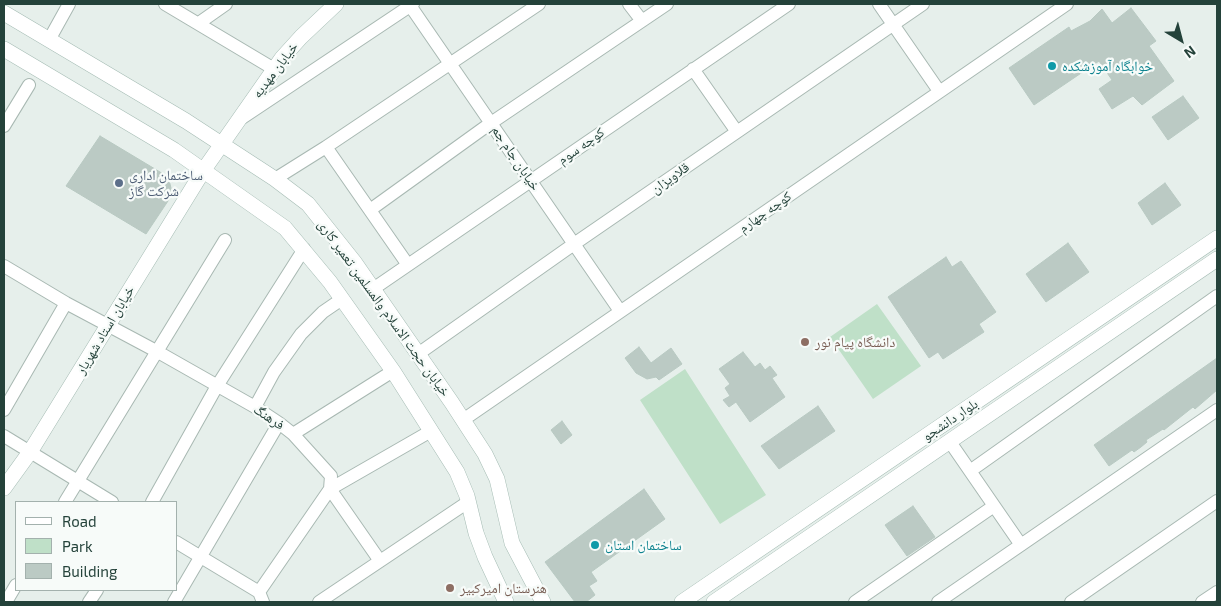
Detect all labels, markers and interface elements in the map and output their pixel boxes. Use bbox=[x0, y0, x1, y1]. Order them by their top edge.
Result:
north arrow bbox=[1156, 15, 1206, 65]
street label: خیابان مهدیه bbox=[249, 39, 301, 101]
text: N bbox=[1181, 43, 1199, 62]
place label: خوابگاه آموزشکده bbox=[1062, 58, 1153, 74]
marker: خوابگاه آموزشکده bbox=[1046, 60, 1058, 72]
street label: خیابان جام جم bbox=[488, 122, 544, 194]
street label: کوچه سوم bbox=[554, 124, 608, 168]
street label: قلاویزان bbox=[648, 159, 692, 197]
place label: ساختمان اداری شرکت گاز bbox=[129, 167, 203, 200]
marker: ساختمان اداری شرکت گاز bbox=[113, 177, 125, 189]
street label: کوچه چهارم bbox=[735, 188, 795, 236]
street label: خیابان حجت الاسلام والمسلمین تعمیر کاری bbox=[314, 216, 454, 400]
street label: خیابان استاد شهریار bbox=[72, 283, 138, 377]
place label: دانشگاه پیام نور bbox=[815, 334, 895, 350]
marker: دانشگاه پیام نور bbox=[799, 336, 811, 348]
street label: بلوار دانشجو bbox=[919, 395, 981, 445]
street label: فرهنگ bbox=[250, 401, 288, 433]
legend bbox=[15, 501, 178, 591]
text: Road bbox=[62, 512, 97, 530]
text: Park bbox=[62, 537, 93, 555]
place label: ساختمان استان bbox=[605, 537, 682, 553]
marker: ساختمان استان bbox=[589, 539, 601, 551]
text: Building bbox=[62, 562, 117, 580]
place label: هنرستان امیرکبیر bbox=[460, 580, 547, 596]
marker: هنرستان امیرکبیر bbox=[444, 582, 456, 594]

